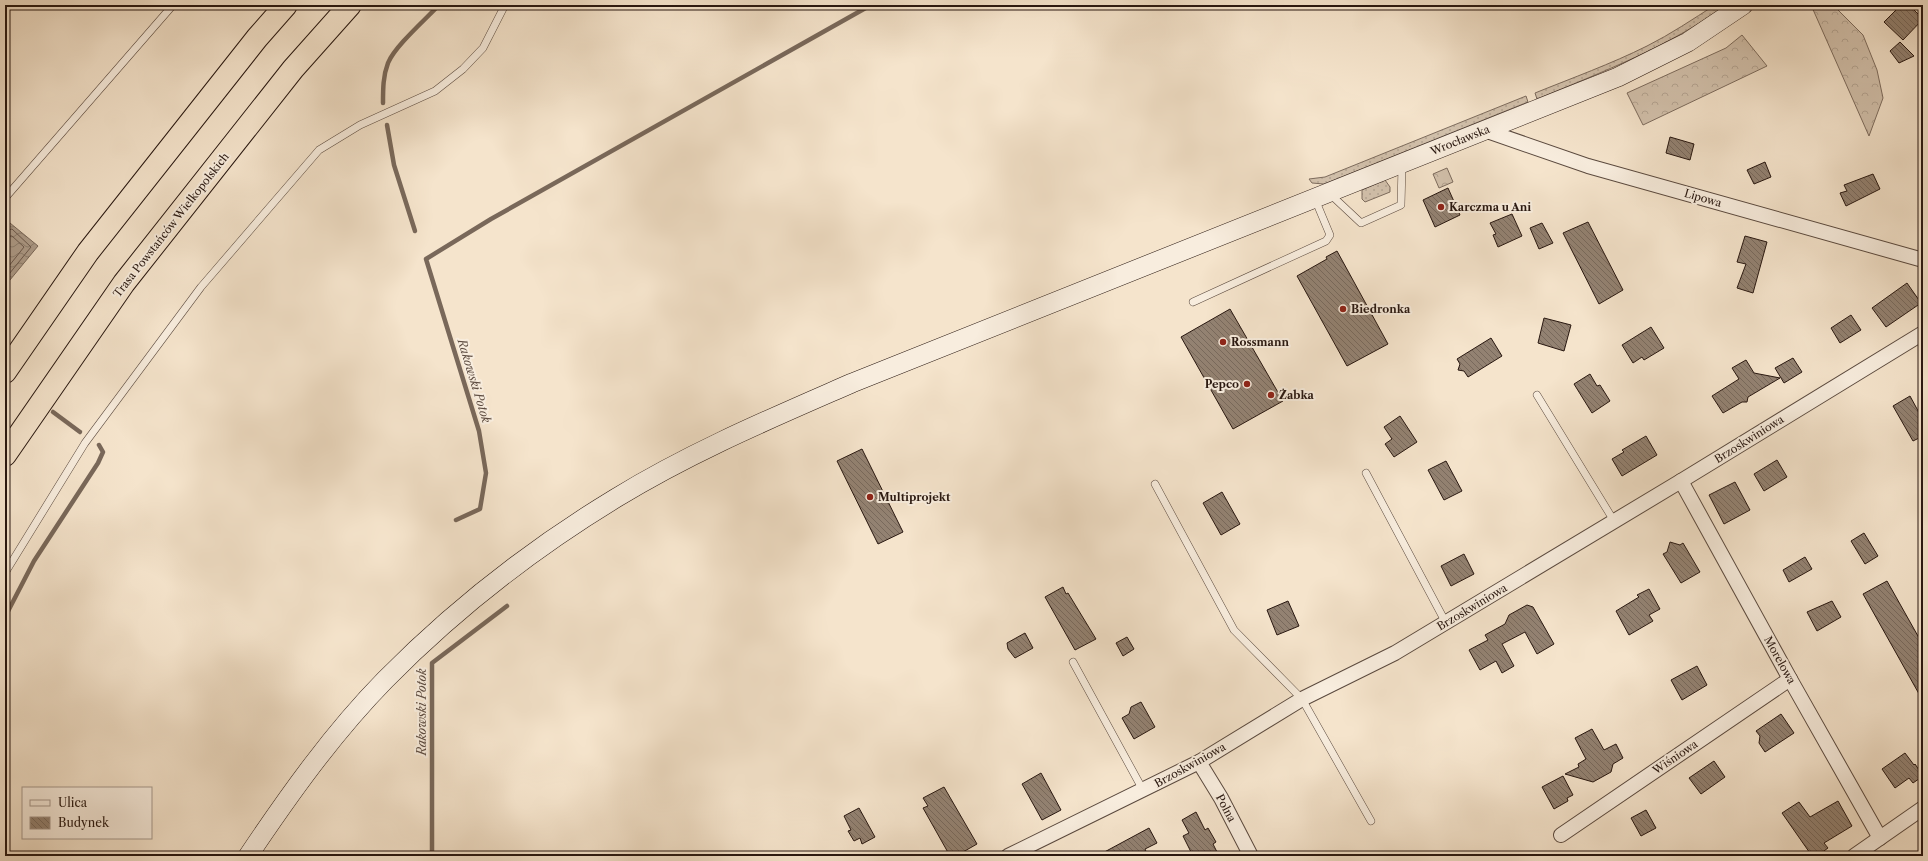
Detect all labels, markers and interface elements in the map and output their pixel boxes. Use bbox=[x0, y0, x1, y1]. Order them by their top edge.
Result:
street label: Wrocławska bbox=[1427, 122, 1492, 159]
street label: Trasa Powstańców Wielkopolskich bbox=[110, 150, 232, 300]
street label: Lipowa bbox=[1683, 186, 1724, 210]
place label: Karczma u Ani bbox=[1449, 200, 1531, 214]
marker: Karczma u Ani bbox=[1436, 202, 1446, 212]
place label: Biedronka bbox=[1351, 302, 1411, 316]
marker: Biedronka bbox=[1338, 304, 1348, 314]
place label: Rossmann bbox=[1231, 335, 1289, 349]
water label: Rakowski Potok bbox=[454, 336, 495, 425]
marker: Rossmann bbox=[1218, 337, 1228, 347]
place label: Pepco bbox=[1205, 377, 1239, 391]
marker: Pepco bbox=[1242, 379, 1252, 389]
place label: Żabka bbox=[1279, 388, 1315, 402]
marker: Żabka bbox=[1266, 390, 1276, 400]
street label: Brzoskwiniowa bbox=[1712, 412, 1786, 466]
place label: Multiprojekt bbox=[878, 490, 951, 504]
marker: Multiprojekt bbox=[865, 492, 875, 502]
street label: Brzoskwiniowa bbox=[1434, 580, 1510, 633]
street label: Morelowa bbox=[1761, 634, 1799, 687]
water label: Rakowski Potok bbox=[414, 668, 429, 756]
street label: Wiśniowa bbox=[1649, 737, 1700, 778]
street label: Brzoskwiniowa bbox=[1152, 740, 1228, 790]
legend bbox=[22, 787, 152, 839]
street label: Polna bbox=[1213, 792, 1239, 825]
text: Ulica bbox=[58, 795, 88, 810]
text: Budynek bbox=[58, 815, 110, 830]

